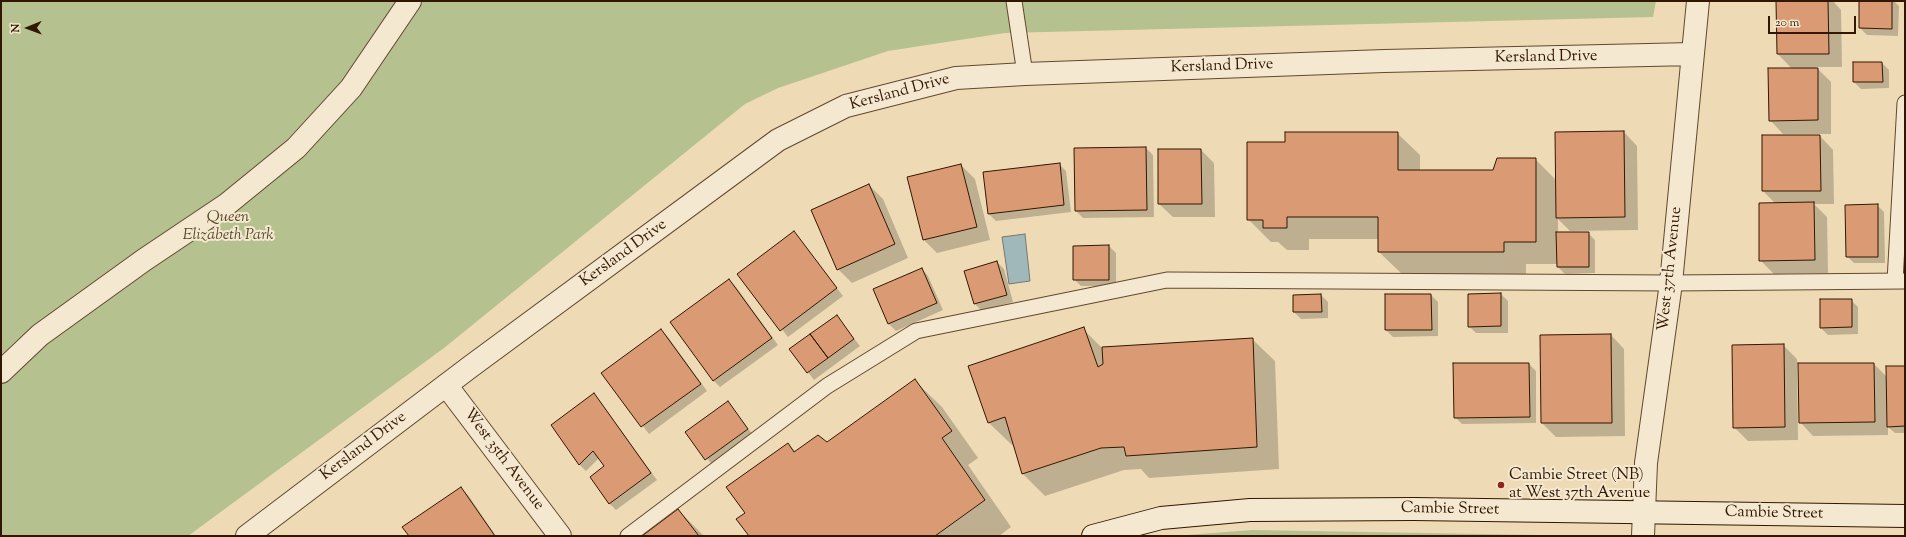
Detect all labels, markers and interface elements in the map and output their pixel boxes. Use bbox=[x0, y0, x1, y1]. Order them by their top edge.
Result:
north arrow bbox=[8, 8, 48, 48]
scale bar bbox=[1770, 8, 1858, 34]
text: 20 m bbox=[1775, 14, 1799, 32]
text: N bbox=[8, 24, 24, 33]
street label: Kersland Drive bbox=[1494, 48, 1598, 68]
street label: Kersland Drive bbox=[1170, 56, 1274, 78]
street label: Kersland Drive bbox=[848, 70, 952, 116]
street label: West 37th Avenue bbox=[1655, 206, 1687, 332]
park label: Queen Elizabeth Park bbox=[183, 208, 273, 246]
street label: Kersland Drive bbox=[577, 216, 671, 292]
street label: West 35th Avenue bbox=[458, 405, 548, 515]
street label: Kersland Drive bbox=[317, 408, 411, 486]
place label: Cambie Street (NB) at West 37th Avenue bbox=[1509, 466, 1650, 504]
marker: Cambie Street (NB) at West 37th Avenue bbox=[1496, 480, 1506, 490]
street label: Cambie Street bbox=[1401, 500, 1499, 520]
street label: Cambie Street bbox=[1725, 504, 1823, 524]

